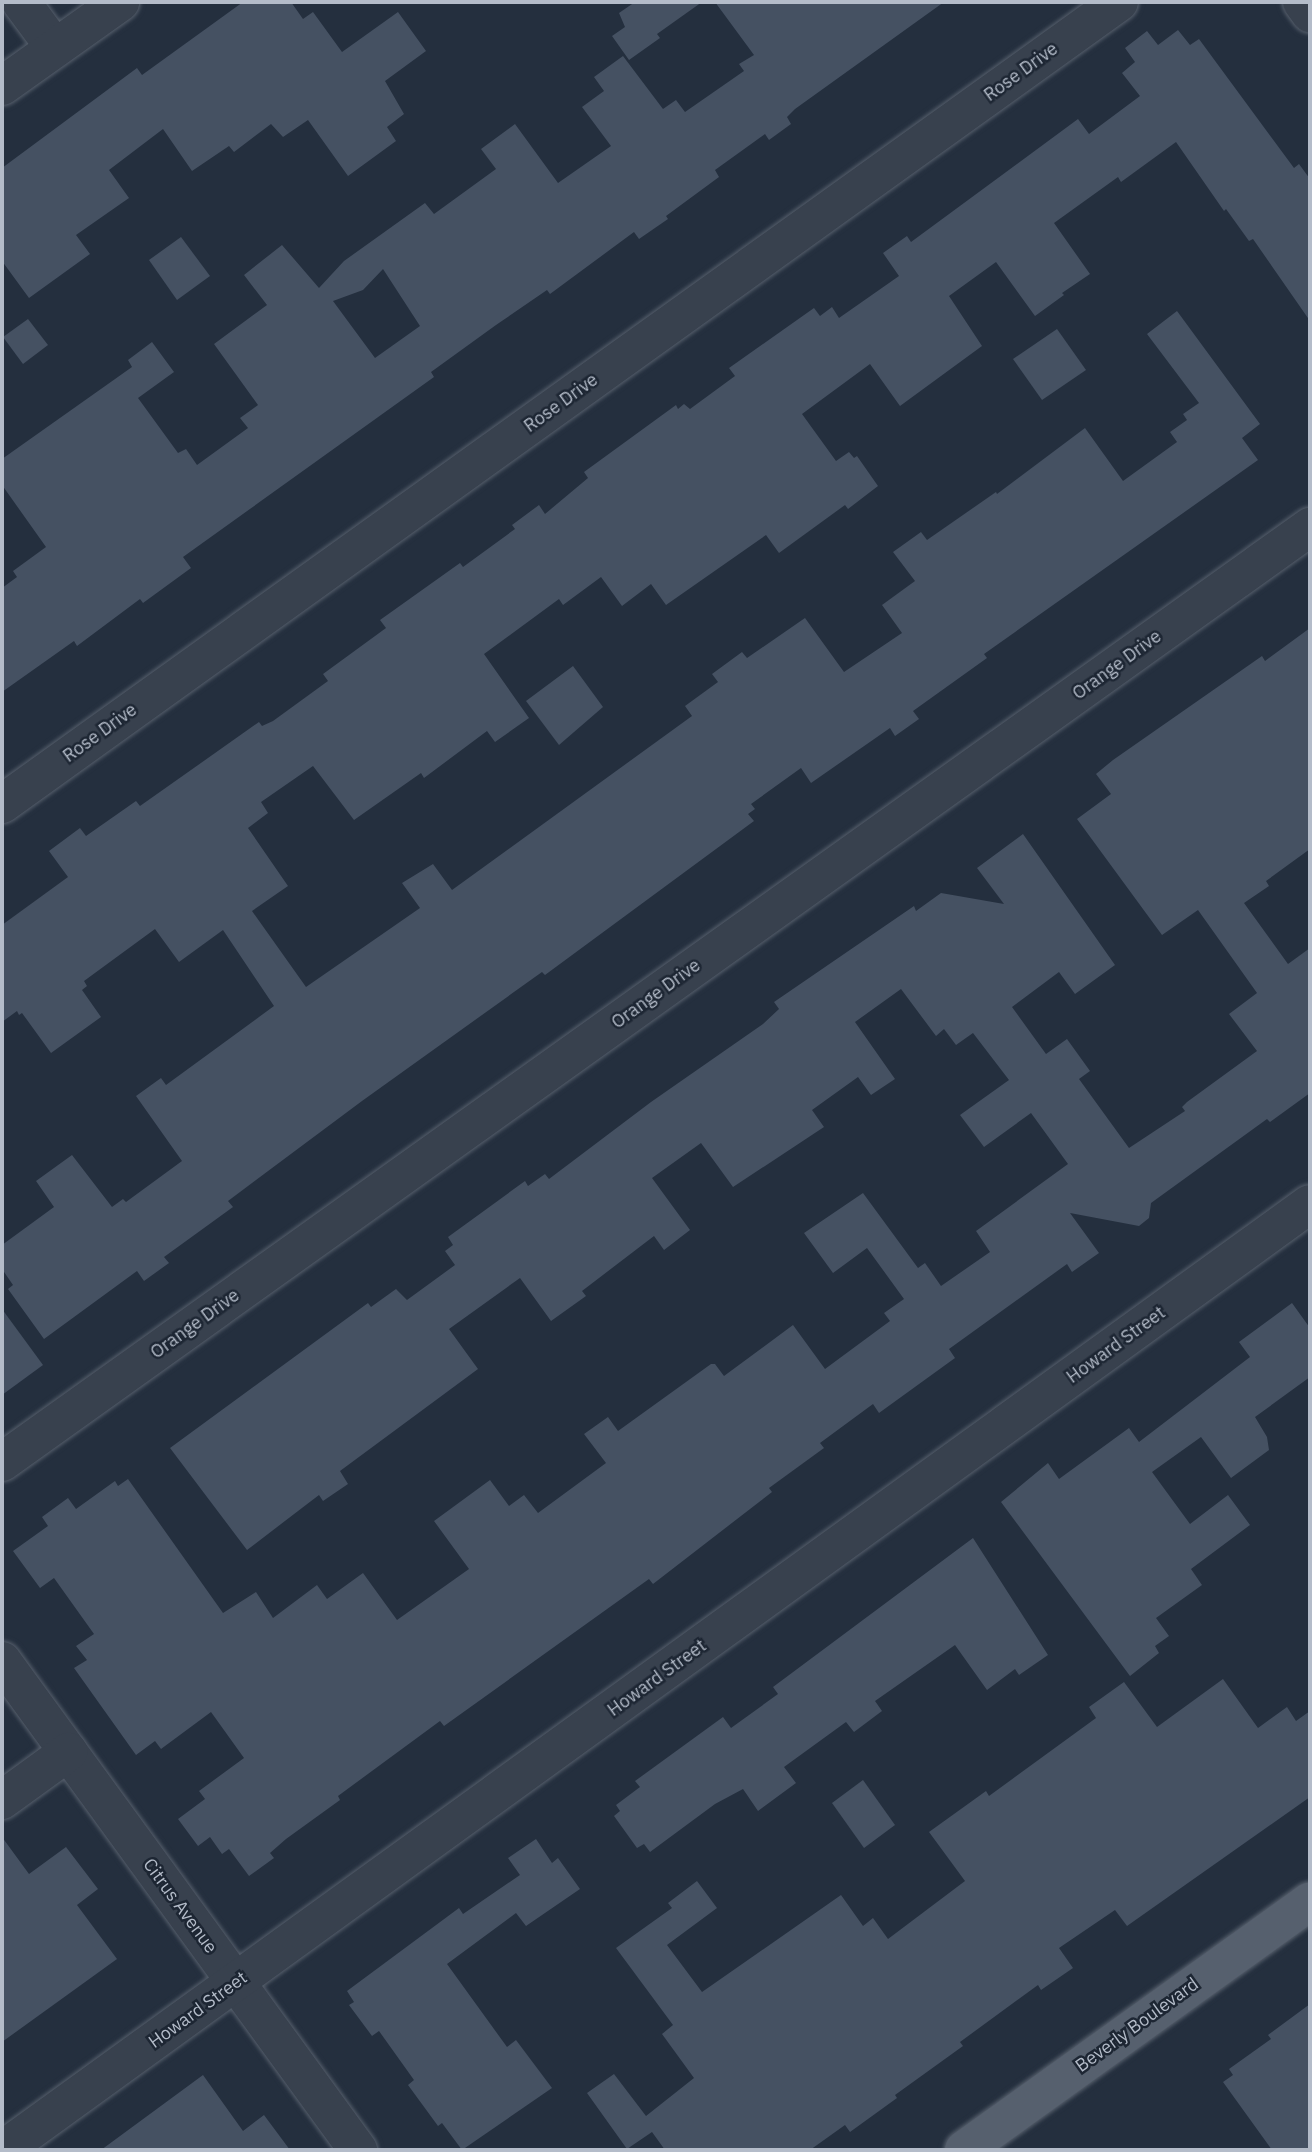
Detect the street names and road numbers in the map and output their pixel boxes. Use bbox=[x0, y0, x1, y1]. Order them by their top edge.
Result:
street label: Rose Drive bbox=[980, 38, 1062, 106]
street label: Rose Drive bbox=[520, 369, 602, 437]
street label: Orange Drive bbox=[1068, 626, 1166, 704]
street label: Rose Drive bbox=[59, 699, 141, 767]
street label: Orange Drive bbox=[607, 955, 705, 1033]
street label: Orange Drive bbox=[146, 1285, 244, 1363]
street label: Howard Street bbox=[1063, 1302, 1169, 1388]
street label: Howard Street bbox=[604, 1635, 710, 1721]
street label: Citrus Avenue bbox=[138, 1854, 222, 1958]
street label: Howard Street bbox=[145, 1967, 251, 2053]
street label: Beverly Boulevard bbox=[1071, 1973, 1203, 2077]

